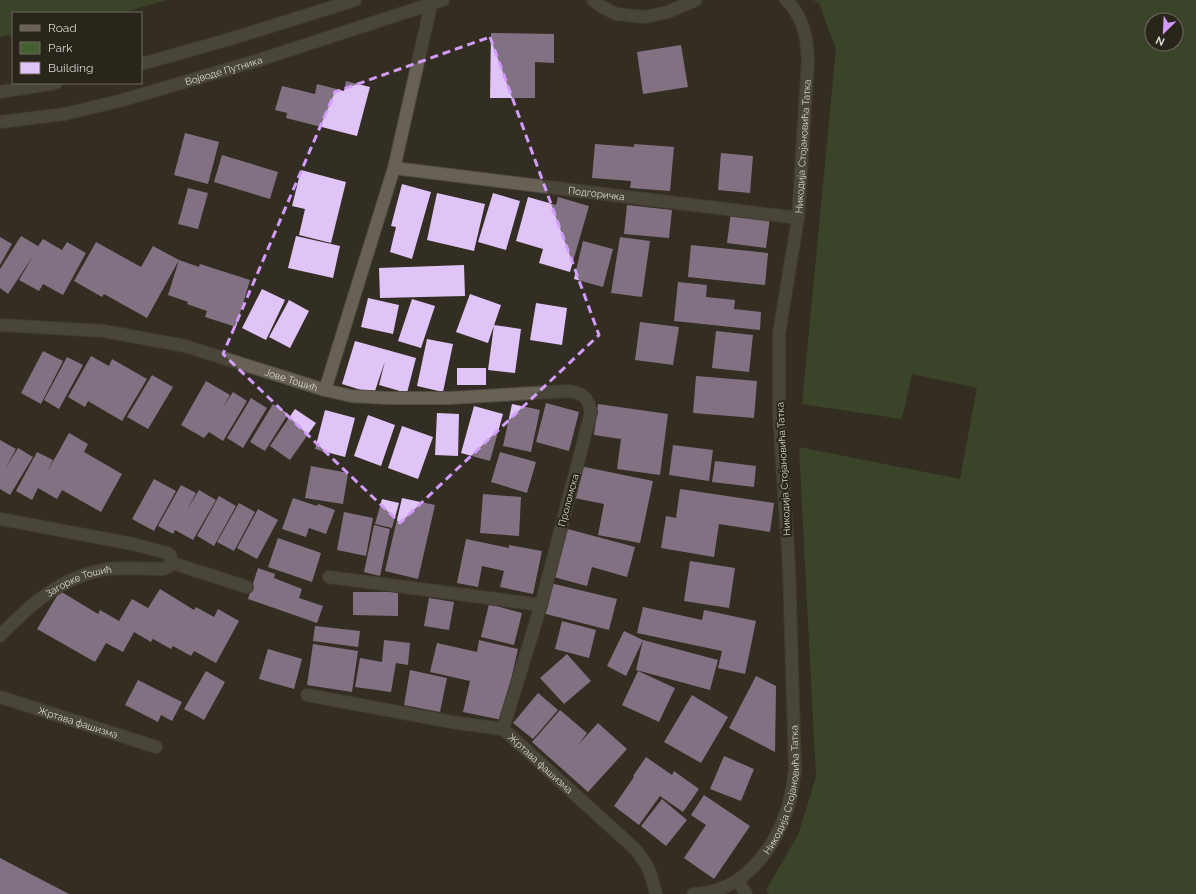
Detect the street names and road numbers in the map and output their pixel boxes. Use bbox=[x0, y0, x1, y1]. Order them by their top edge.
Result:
street label: Војводе Путника bbox=[184, 54, 264, 87]
street label: Никодија Стојановића Татка bbox=[793, 79, 813, 214]
street label: Подгоричка bbox=[568, 185, 625, 203]
street label: Јове Тошић bbox=[263, 366, 319, 393]
street label: Никодија Стојановића Татка bbox=[775, 402, 792, 536]
street label: Проломска bbox=[556, 473, 581, 528]
street label: Загорке Тошић bbox=[44, 564, 113, 599]
street label: Жртава фашизма bbox=[37, 705, 119, 740]
street label: Никодија Стојановића Татка bbox=[761, 725, 801, 856]
street label: Жртава фашизма bbox=[506, 732, 575, 796]

